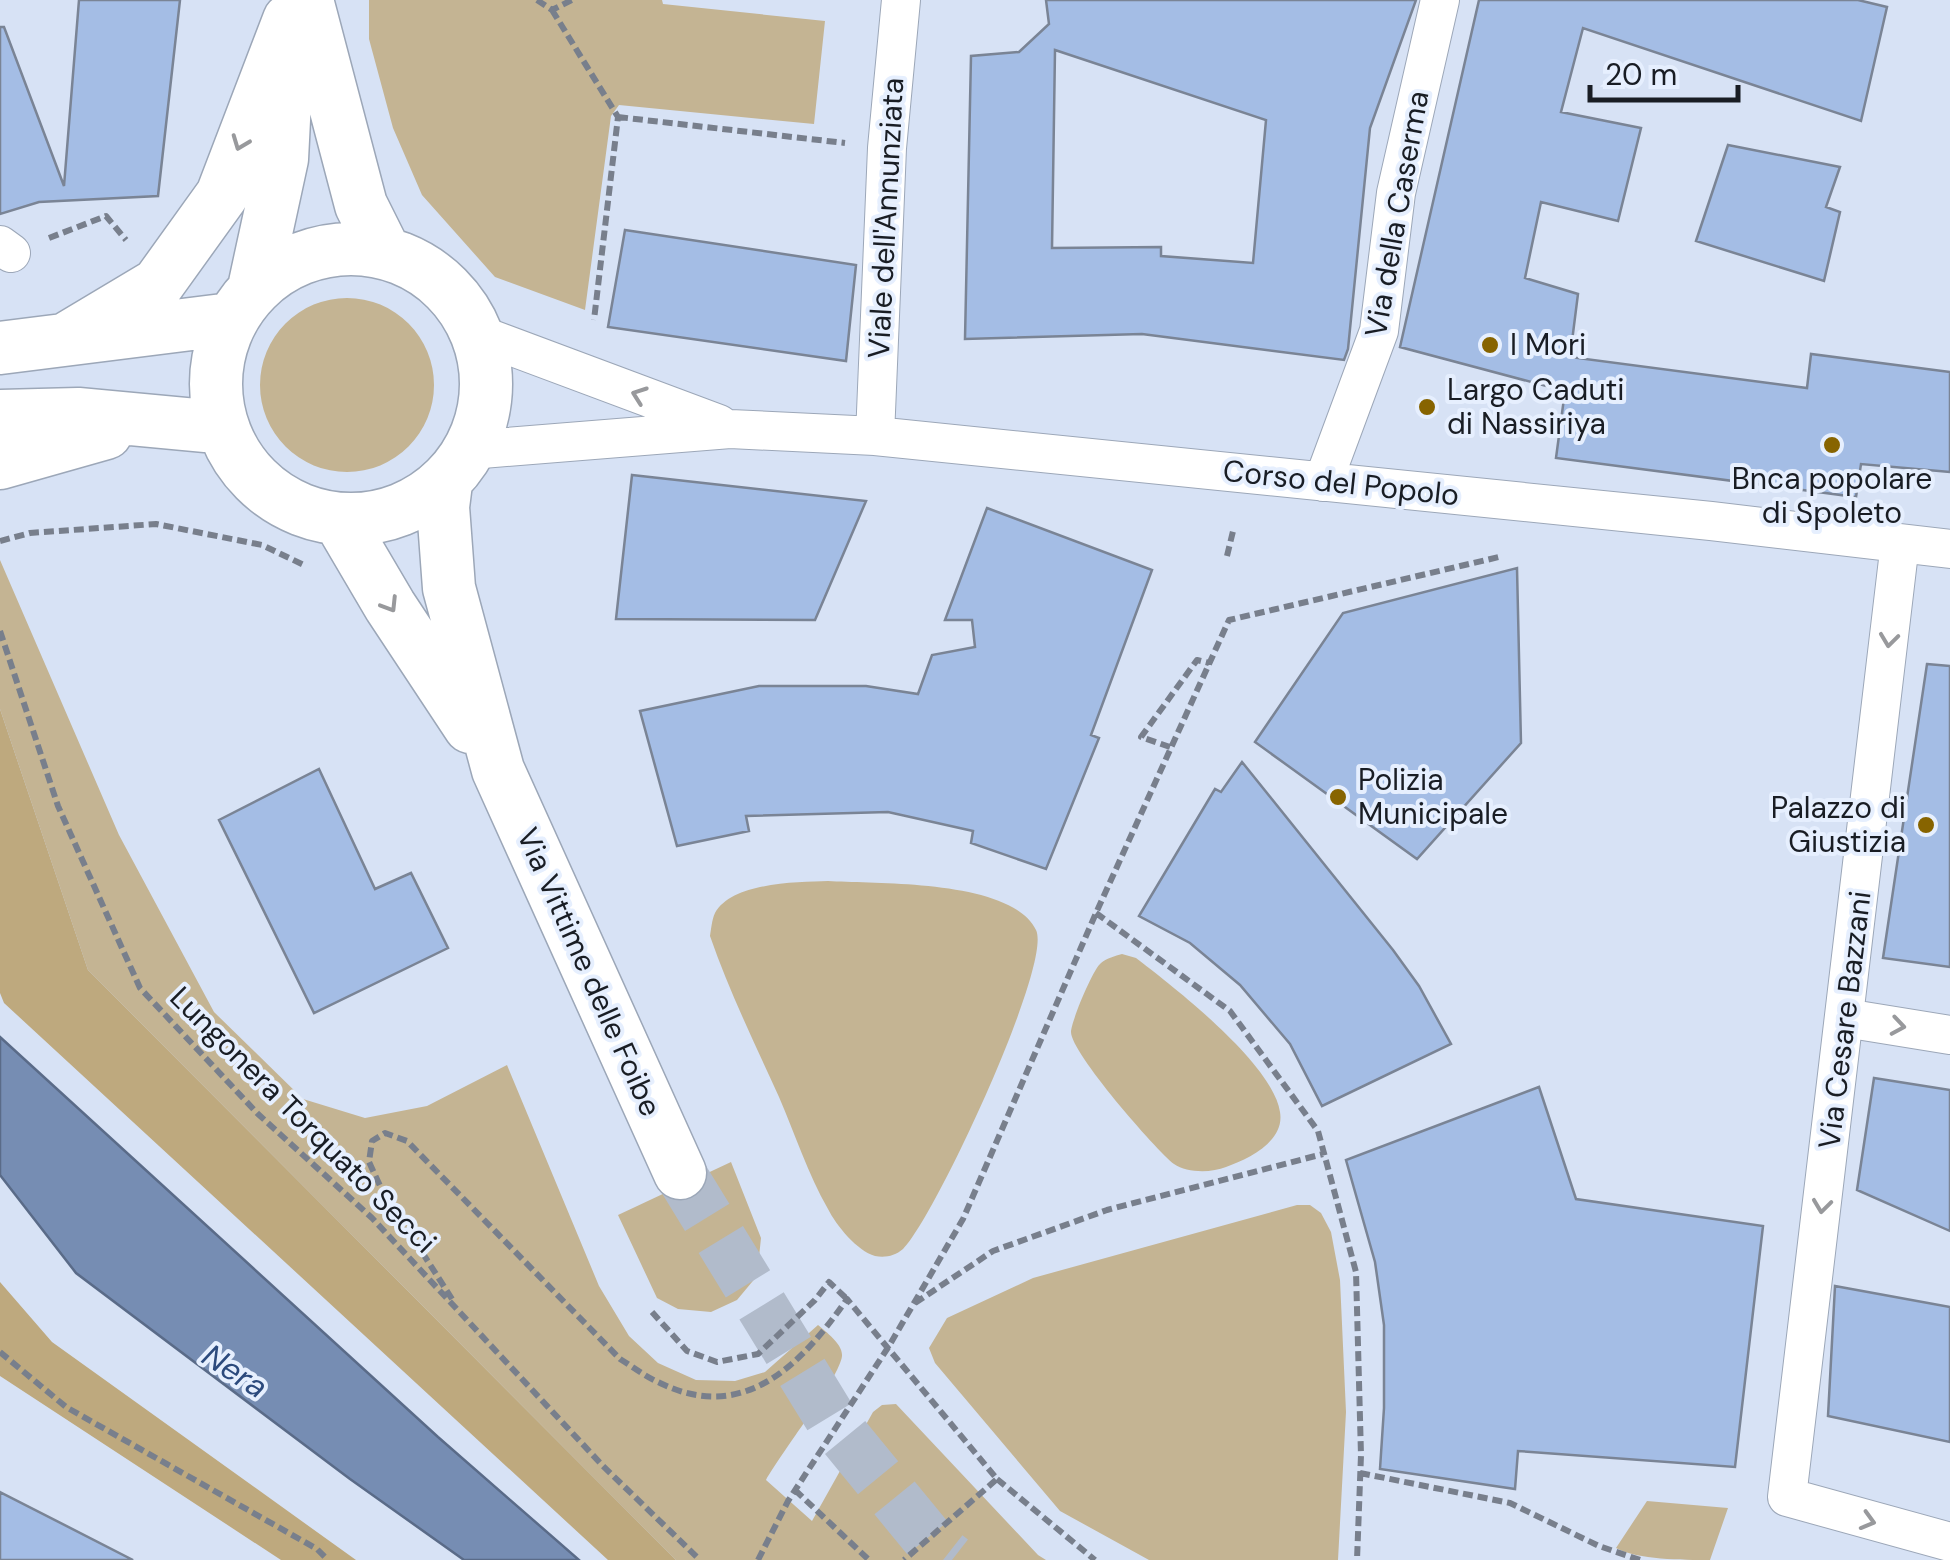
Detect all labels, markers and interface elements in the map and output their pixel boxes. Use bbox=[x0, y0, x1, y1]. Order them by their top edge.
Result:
scale bar bbox=[1590, 40, 1738, 102]
text: 20 m bbox=[1605, 55, 1677, 94]
street label: Viale dell'Annunziata bbox=[859, 77, 912, 359]
street label: Via della Caserma bbox=[1356, 88, 1437, 340]
one-way arrow bbox=[231, 133, 252, 150]
place label: I Mori bbox=[1510, 325, 1586, 364]
marker: I Mori bbox=[1479, 334, 1501, 356]
place label: Largo Caduti di Nassiriya bbox=[1447, 370, 1625, 443]
one-way arrow bbox=[631, 386, 649, 406]
marker: Largo Caduti di Nassiriya bbox=[1416, 396, 1438, 418]
marker: Bnca popolare di Spoleto bbox=[1821, 434, 1843, 456]
street label: Corso del Popolo bbox=[1221, 451, 1461, 514]
place label: Bnca popolare di Spoleto bbox=[1732, 459, 1932, 532]
one-way arrow bbox=[378, 594, 397, 612]
one-way arrow bbox=[1879, 632, 1900, 648]
place label: Polizia Municipale bbox=[1358, 760, 1508, 833]
marker: Polizia Municipale bbox=[1327, 786, 1349, 808]
place label: Palazzo di Giustizia bbox=[1771, 788, 1906, 861]
marker: Palazzo di Giustizia bbox=[1915, 814, 1937, 836]
street label: Via Vittime delle Foibe bbox=[508, 821, 671, 1122]
street label: Via Cesare Bazzani bbox=[1809, 889, 1880, 1151]
street label: Lungonera Torquato Secci bbox=[162, 978, 445, 1261]
one-way arrow bbox=[1889, 1015, 1906, 1036]
one-way arrow bbox=[1813, 1197, 1834, 1214]
water label: Nera bbox=[194, 1334, 276, 1408]
one-way arrow bbox=[1859, 1509, 1876, 1530]

